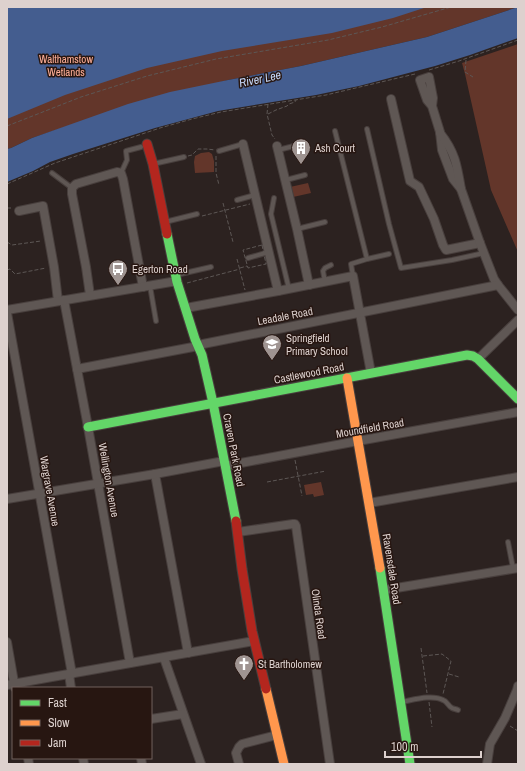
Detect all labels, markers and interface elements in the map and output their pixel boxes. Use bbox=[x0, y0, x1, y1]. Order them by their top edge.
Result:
park label: Walthamstow Wetlands bbox=[39, 52, 93, 79]
water label: River Lee bbox=[237, 67, 283, 91]
building icon: Ash Court bbox=[290, 137, 312, 165]
place label: Ash Court bbox=[314, 141, 356, 155]
bus stop icon: Egerton Road bbox=[107, 258, 129, 286]
place label: Egerton Road bbox=[132, 262, 188, 276]
street label: Leadale Road bbox=[256, 304, 314, 328]
place label: Springfield Primary School bbox=[286, 331, 348, 358]
school or university icon: Springfield Primary School bbox=[261, 333, 283, 361]
street label: Castlewood Road bbox=[273, 359, 345, 387]
street label: Craven Park Road bbox=[220, 412, 248, 488]
street label: Moundfield Road bbox=[335, 415, 405, 441]
street label: Wellington Avenue bbox=[96, 442, 122, 518]
street label: Wargrave Avenue bbox=[37, 455, 63, 527]
street label: Ravensdale Road bbox=[379, 532, 405, 606]
street label: Olinda Road bbox=[309, 588, 329, 640]
church icon: St Bartholomew bbox=[233, 653, 255, 681]
place label: St Bartholomew bbox=[258, 657, 322, 671]
legend bbox=[12, 687, 152, 759]
text: Fast bbox=[48, 695, 67, 711]
text: Slow bbox=[48, 715, 70, 731]
scale bar bbox=[385, 733, 481, 759]
text: Jam bbox=[48, 735, 67, 751]
text: 100 m bbox=[391, 739, 418, 755]

